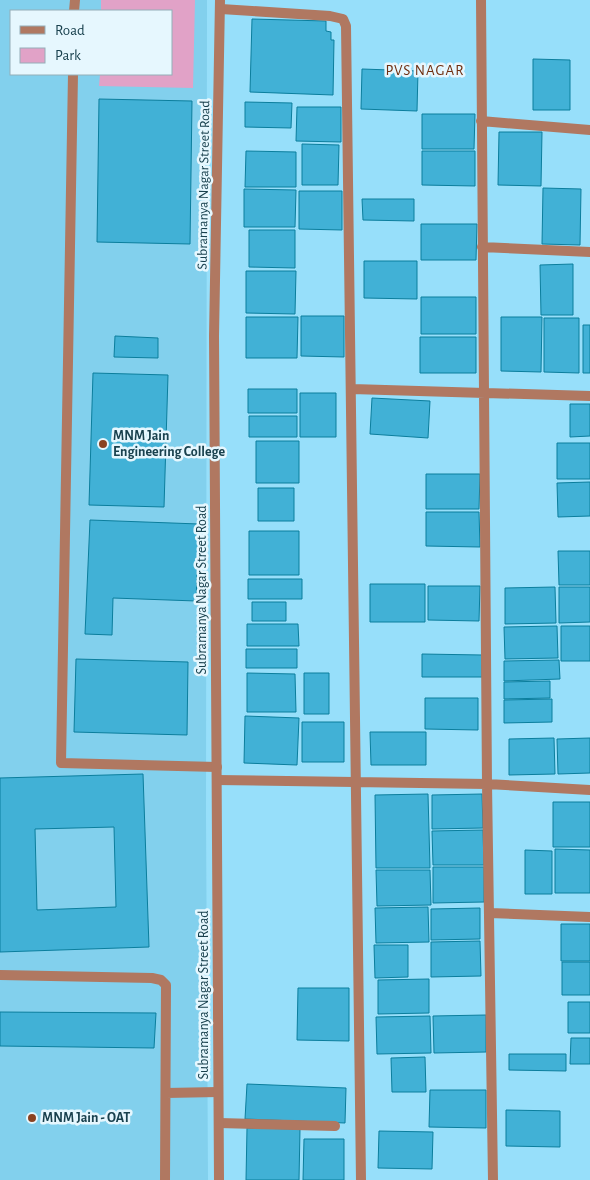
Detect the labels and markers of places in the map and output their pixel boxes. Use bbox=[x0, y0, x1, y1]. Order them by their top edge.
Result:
place label: MNM Jain Engineering College bbox=[113, 429, 225, 459]
marker: MNM Jain Engineering College bbox=[97, 438, 109, 450]
place label: MNM Jain - OAT bbox=[42, 1111, 130, 1125]
marker: MNM Jain - OAT bbox=[26, 1112, 38, 1124]

